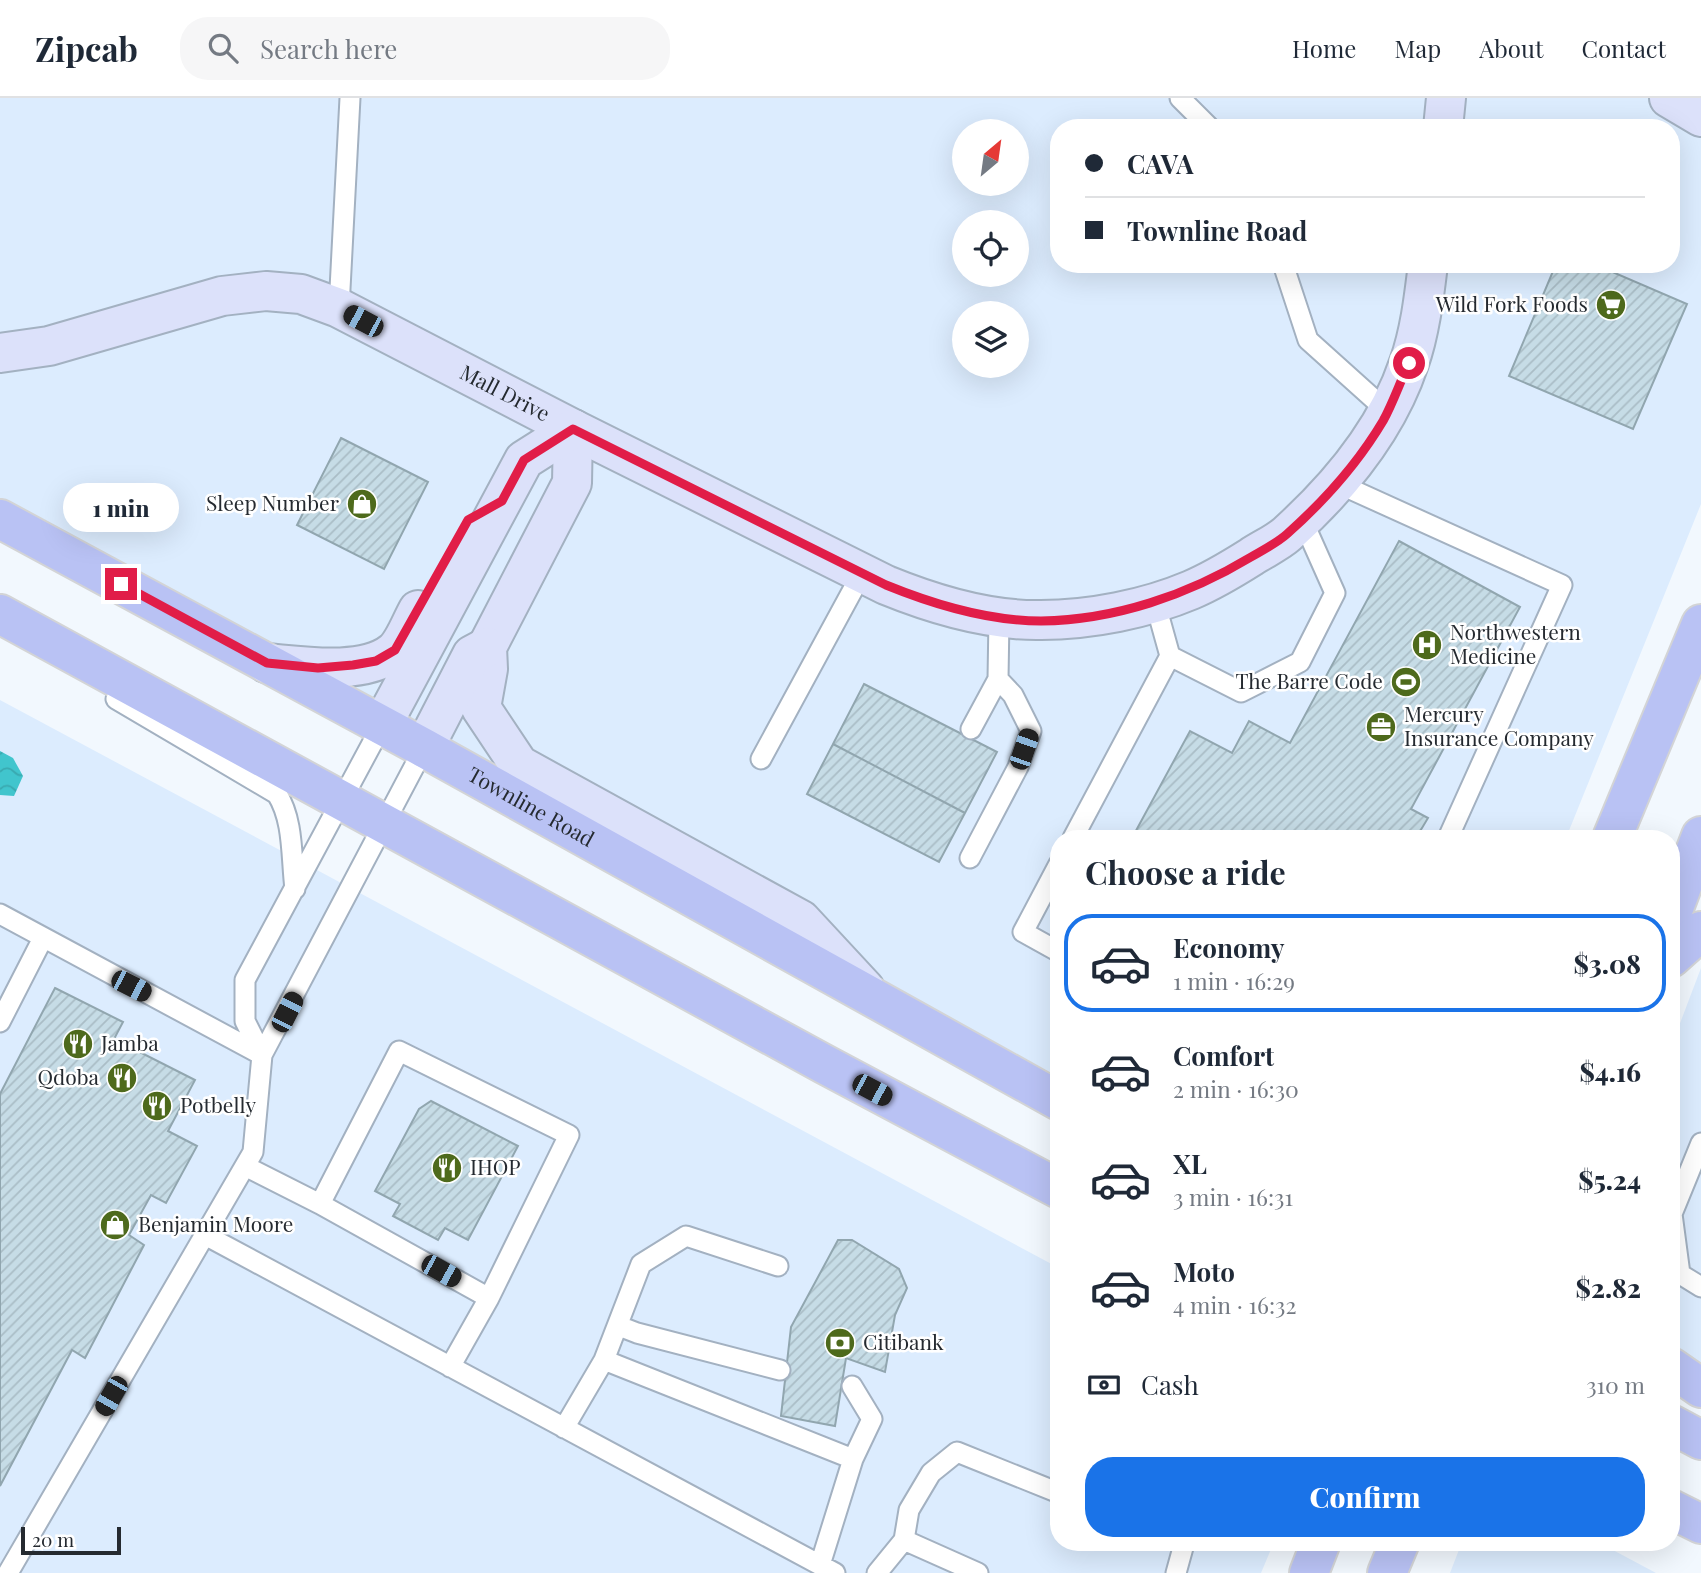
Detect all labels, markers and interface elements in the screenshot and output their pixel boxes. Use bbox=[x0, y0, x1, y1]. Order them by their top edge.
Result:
search box bbox=[180, 17, 670, 80]
text: Zipcab bbox=[35, 26, 138, 70]
icon: search bbox=[204, 29, 242, 67]
text: Search here bbox=[260, 31, 397, 66]
text: Home bbox=[1292, 32, 1356, 64]
text: Map bbox=[1394, 32, 1441, 64]
text: About bbox=[1479, 32, 1543, 64]
text: Contact bbox=[1581, 32, 1666, 64]
north arrow bbox=[952, 119, 1029, 196]
map controls bbox=[952, 119, 1029, 378]
text: CAVA bbox=[1127, 146, 1194, 181]
button: locate bbox=[952, 210, 1029, 287]
text: Townline Road bbox=[1127, 213, 1307, 248]
supermarket icon: Wild Fork Foods bbox=[1594, 288, 1628, 322]
place label: Wild Fork Foods bbox=[1435, 289, 1588, 317]
button: layers bbox=[952, 301, 1029, 378]
car bbox=[340, 302, 387, 340]
route start bbox=[1393, 347, 1425, 379]
street label: Mall Drive bbox=[456, 357, 555, 427]
callout: 1 min bbox=[63, 482, 179, 532]
shop icon: Sleep Number bbox=[345, 487, 379, 521]
place label: Sleep Number bbox=[206, 488, 340, 516]
text: 1 min bbox=[93, 492, 149, 523]
route end bbox=[105, 568, 137, 600]
place label: Northwestern Medicine bbox=[1450, 617, 1581, 669]
hospital icon: Northwestern Medicine bbox=[1410, 628, 1444, 662]
sports icon: The Barre Code bbox=[1389, 665, 1423, 699]
place label: The Barre Code bbox=[1235, 666, 1383, 694]
place label: Mercury Insurance Company bbox=[1404, 699, 1594, 751]
office icon: Mercury Insurance Company bbox=[1364, 710, 1398, 744]
car bbox=[1008, 726, 1041, 772]
street label: Townline Road bbox=[463, 759, 600, 852]
text: Choose a ride bbox=[1085, 850, 1286, 893]
text: Economy bbox=[1173, 930, 1284, 965]
icon: car bbox=[1089, 932, 1152, 995]
text: $3.08 bbox=[1573, 946, 1641, 981]
text: 1 min · 16:29 bbox=[1173, 965, 1295, 996]
car bbox=[108, 967, 155, 1005]
car bbox=[269, 989, 306, 1035]
restaurant icon: Jamba bbox=[61, 1027, 95, 1061]
place label: Jamba bbox=[100, 1028, 159, 1056]
text: Comfort bbox=[1173, 1038, 1274, 1073]
icon: car bbox=[1089, 1040, 1152, 1103]
text: $4.16 bbox=[1579, 1054, 1641, 1089]
restaurant icon: Qdoba bbox=[105, 1061, 139, 1095]
place label: Qdoba bbox=[37, 1062, 100, 1090]
car bbox=[849, 1071, 896, 1109]
text: 2 min · 16:30 bbox=[1173, 1073, 1299, 1104]
restaurant icon: Potbelly bbox=[140, 1089, 174, 1123]
place label: Potbelly bbox=[180, 1090, 256, 1118]
text: XL bbox=[1173, 1146, 1207, 1181]
icon: car bbox=[1089, 1148, 1152, 1211]
restaurant icon: IHOP bbox=[430, 1151, 464, 1185]
place label: IHOP bbox=[470, 1152, 521, 1180]
text: $5.24 bbox=[1578, 1162, 1641, 1197]
text: 3 min · 16:31 bbox=[1173, 1181, 1293, 1212]
shop icon: Benjamin Moore bbox=[98, 1208, 132, 1242]
place label: Benjamin Moore bbox=[138, 1209, 293, 1237]
car bbox=[418, 1252, 465, 1290]
text: Moto bbox=[1173, 1254, 1235, 1289]
icon: car bbox=[1089, 1256, 1152, 1319]
text: $2.82 bbox=[1576, 1270, 1641, 1305]
text: 4 min · 16:32 bbox=[1173, 1289, 1296, 1320]
bank icon: Citibank bbox=[823, 1326, 857, 1360]
place label: Citibank bbox=[863, 1327, 944, 1355]
icon: cash bbox=[1085, 1366, 1123, 1404]
text: Cash bbox=[1141, 1367, 1199, 1402]
text: 310 m bbox=[1586, 1369, 1645, 1400]
car bbox=[92, 1373, 131, 1419]
button: Confirm bbox=[1085, 1457, 1645, 1537]
scale bar bbox=[21, 1524, 121, 1556]
text: 20 m bbox=[32, 1526, 74, 1552]

